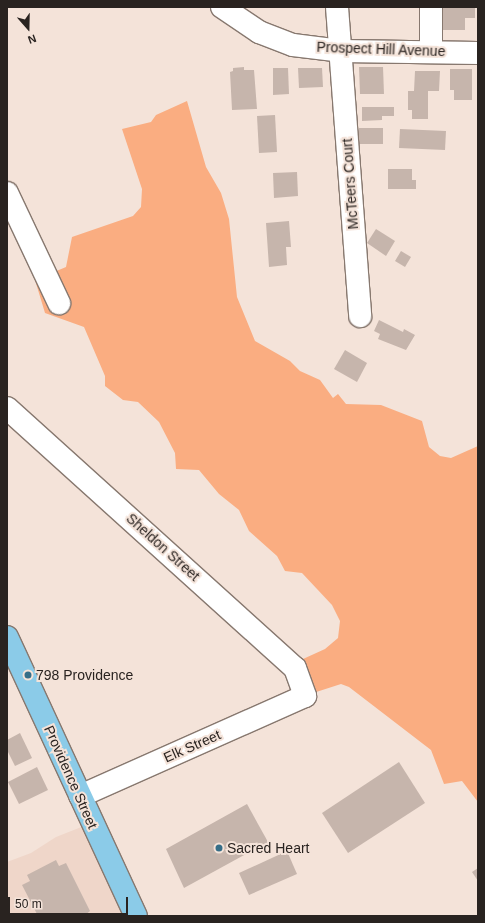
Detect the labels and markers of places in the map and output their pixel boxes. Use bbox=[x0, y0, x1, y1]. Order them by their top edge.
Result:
place label: 798 Providence bbox=[36, 667, 133, 683]
marker: 798 Providence bbox=[23, 670, 33, 680]
place label: Sacred Heart bbox=[227, 840, 309, 856]
marker: Sacred Heart bbox=[214, 843, 224, 853]

